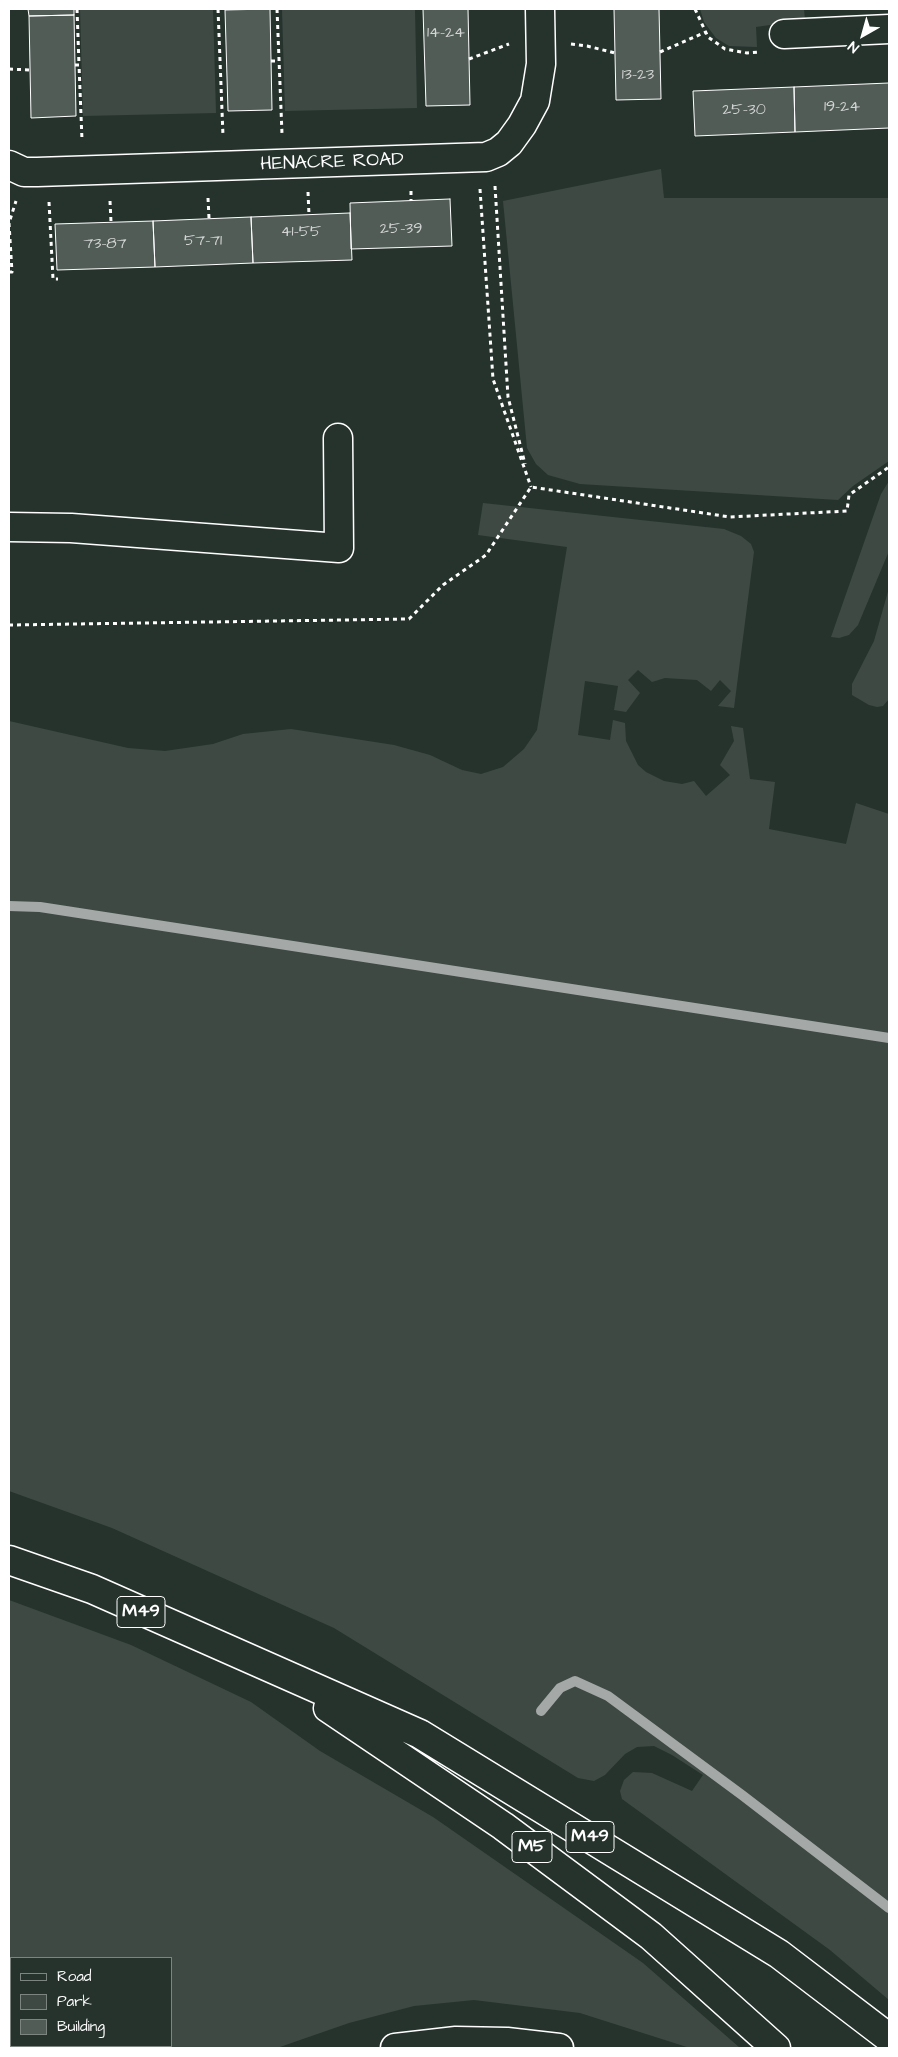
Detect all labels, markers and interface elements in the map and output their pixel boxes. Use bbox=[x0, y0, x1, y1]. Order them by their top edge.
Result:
north arrow bbox=[838, 10, 888, 60]
house number: 14-24 bbox=[427, 24, 465, 44]
text: N bbox=[844, 36, 863, 57]
house number: 13-23 bbox=[622, 66, 654, 86]
house number: 19-24 bbox=[824, 98, 860, 118]
house number: 25-30 bbox=[722, 101, 766, 121]
street label: HENACRE ROAD bbox=[260, 149, 404, 177]
house number: 25-39 bbox=[380, 220, 422, 240]
house number: 41-55 bbox=[281, 223, 321, 243]
house number: 57-71 bbox=[184, 232, 222, 252]
house number: 73-87 bbox=[83, 235, 127, 255]
road number: M49 bbox=[117, 1596, 165, 1628]
road number: M49 bbox=[566, 1821, 614, 1852]
road number: M5 bbox=[512, 1831, 552, 1862]
legend bbox=[10, 1957, 172, 2047]
text: Road bbox=[57, 1966, 91, 1987]
text: Park bbox=[57, 1991, 92, 2012]
text: Building bbox=[57, 2016, 105, 2037]

